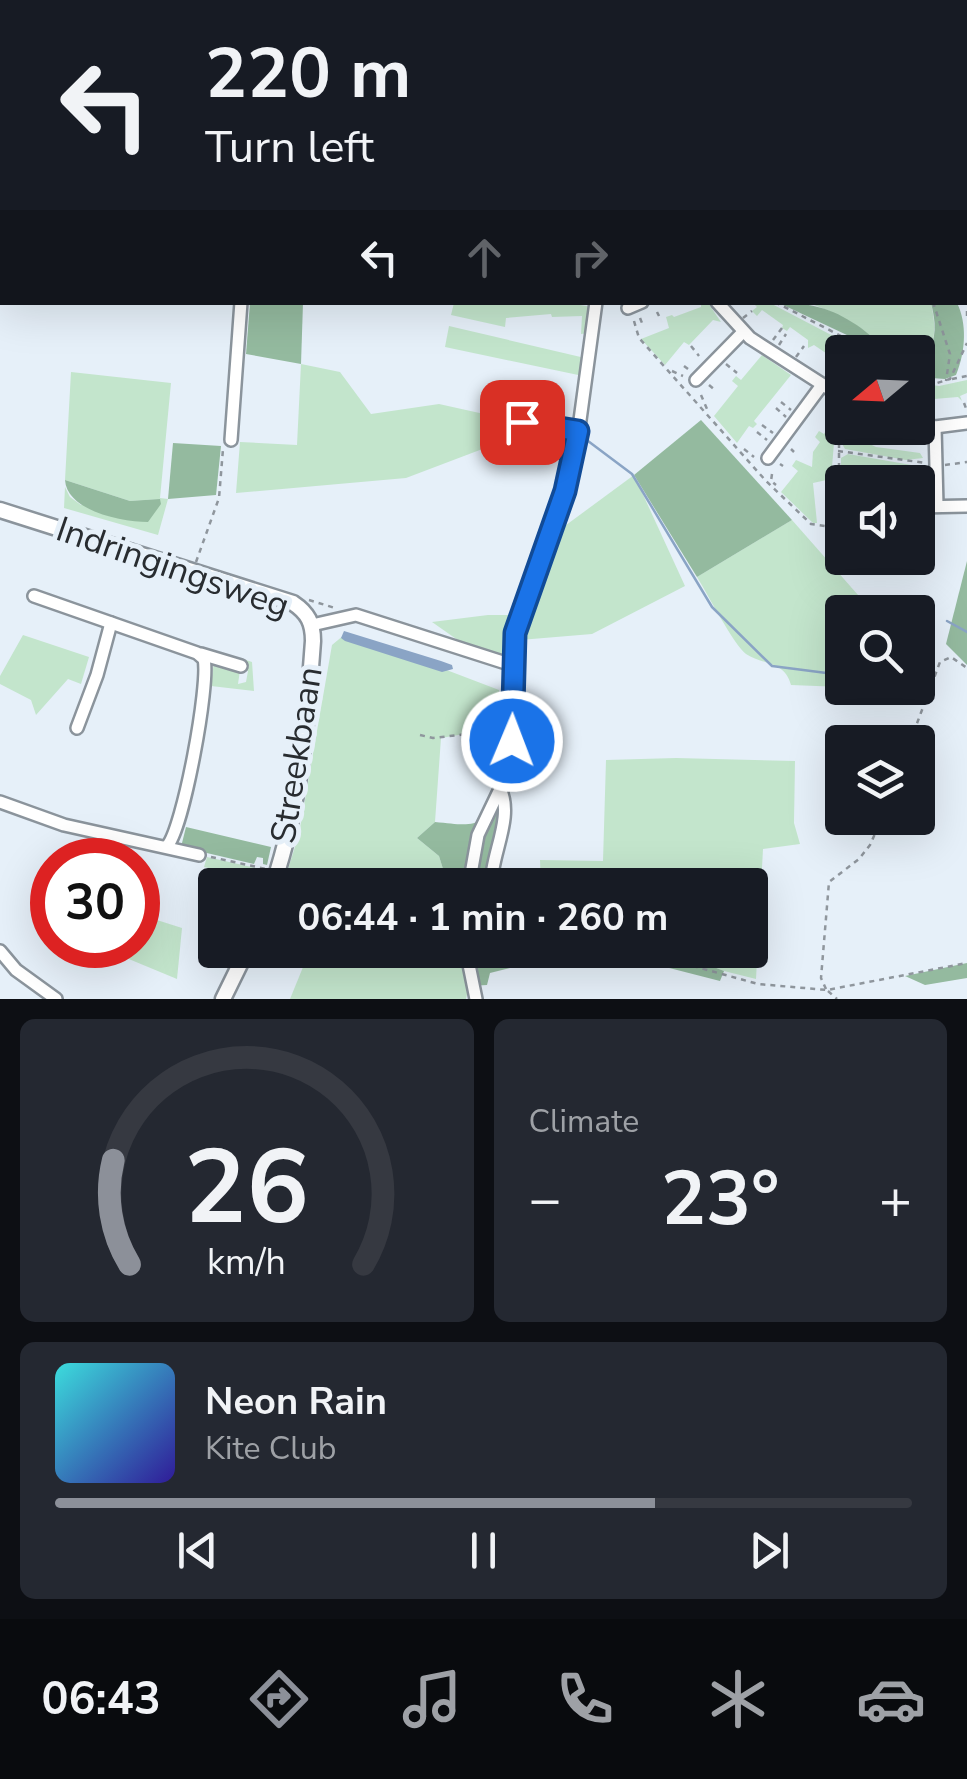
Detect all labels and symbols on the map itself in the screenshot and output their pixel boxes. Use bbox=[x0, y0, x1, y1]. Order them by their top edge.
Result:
north arrow bbox=[825, 335, 935, 445]
pin bbox=[480, 380, 565, 465]
street label: Indringingsweg bbox=[50, 506, 296, 629]
street label: Streekbaan bbox=[259, 663, 334, 847]
position arrow bbox=[460, 689, 564, 793]
speed limit sign: 30 bbox=[30, 838, 160, 968]

